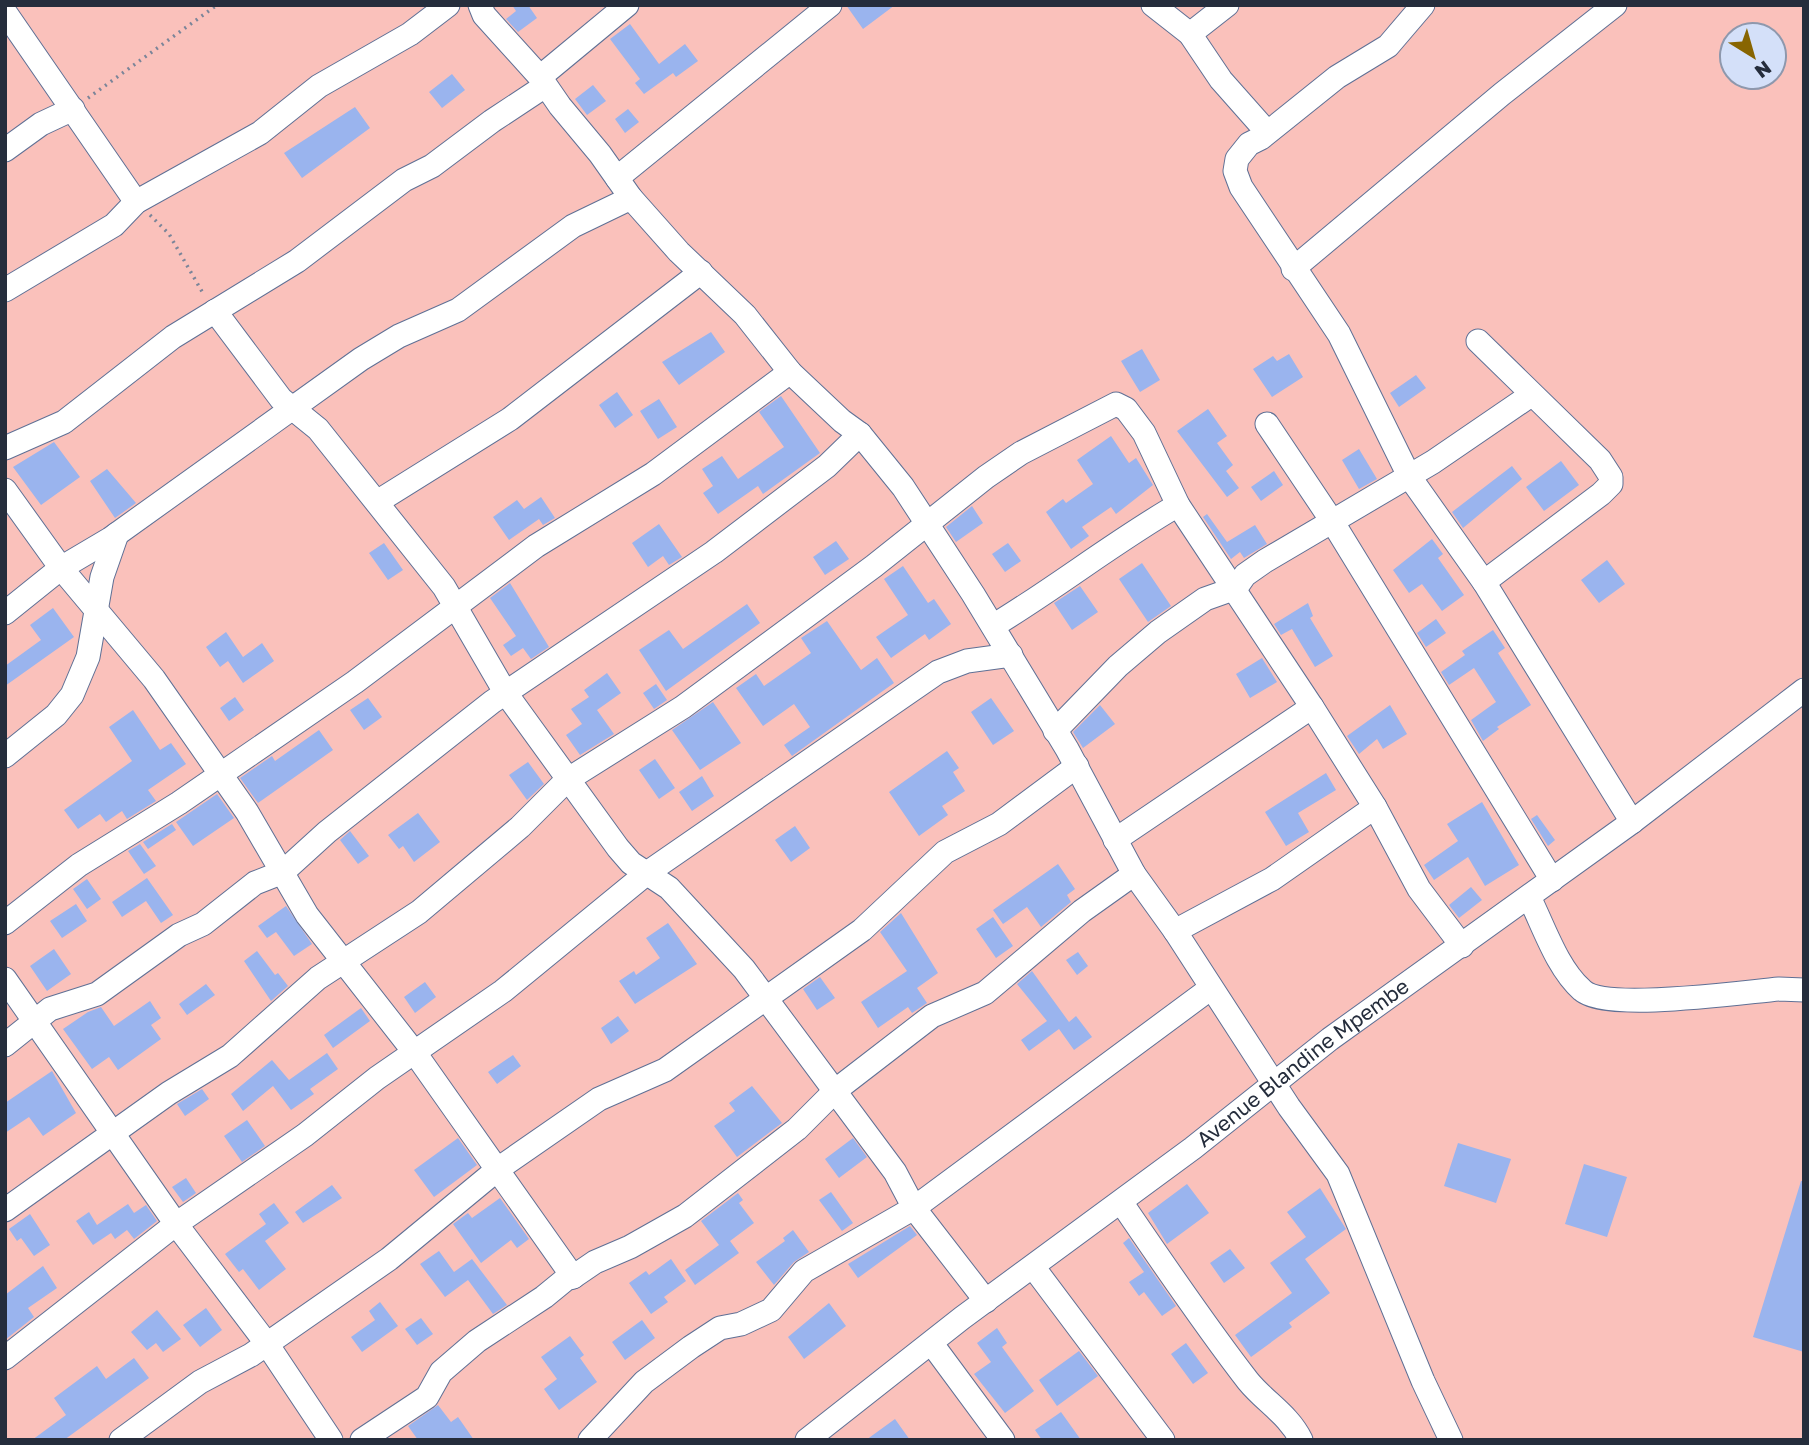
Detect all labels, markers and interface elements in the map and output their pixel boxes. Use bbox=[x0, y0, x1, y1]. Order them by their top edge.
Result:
north arrow bbox=[1718, 21, 1788, 91]
text: N bbox=[1751, 56, 1776, 84]
street label: Avenue Blandine Mpembe bbox=[1191, 973, 1414, 1152]

